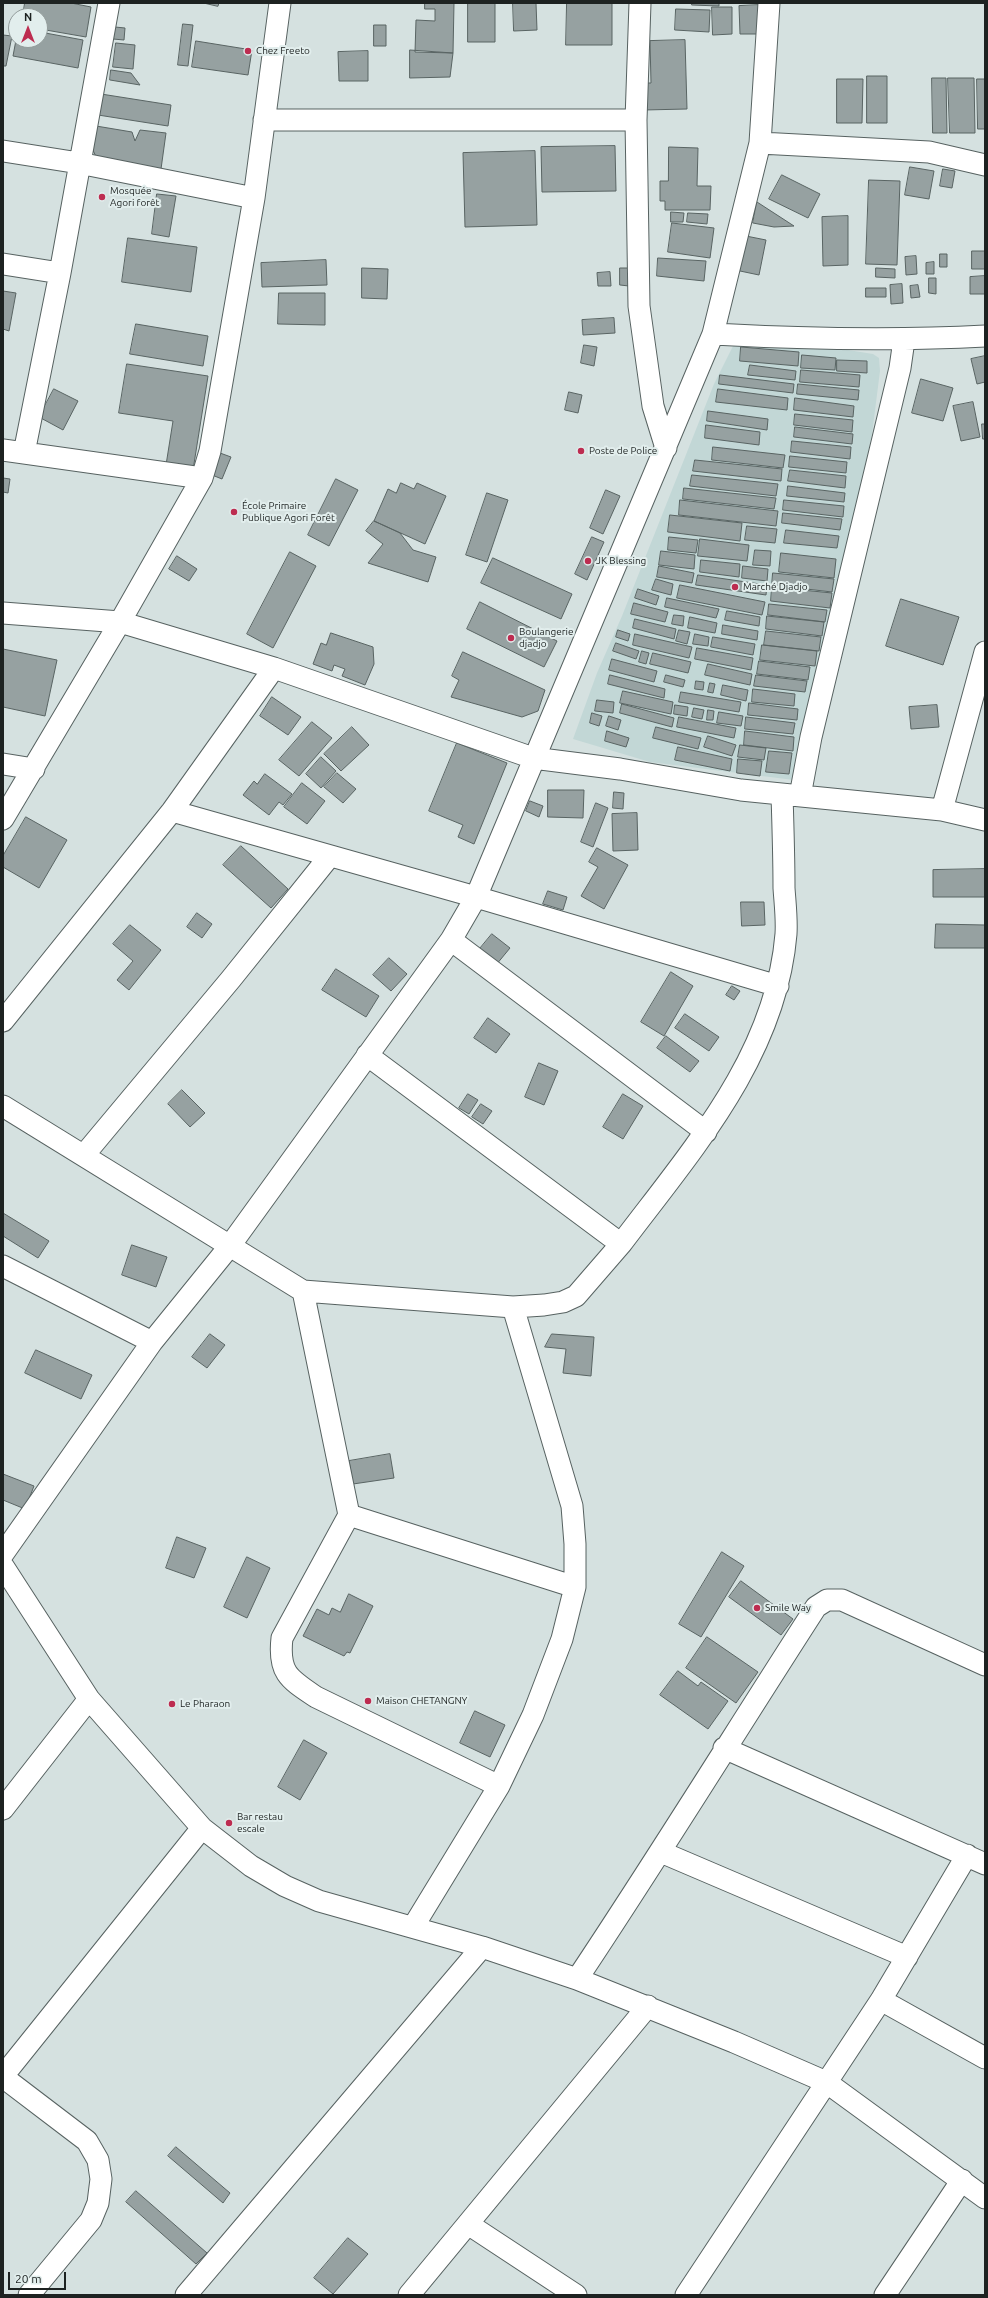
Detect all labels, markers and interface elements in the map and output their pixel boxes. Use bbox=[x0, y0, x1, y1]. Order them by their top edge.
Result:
north arrow bbox=[8, 8, 48, 48]
text: N bbox=[24, 11, 32, 23]
place label: Chez Freeto bbox=[256, 45, 310, 57]
marker: Chez Freeto bbox=[243, 46, 253, 56]
place label: Mosquée Agori forêt bbox=[110, 185, 159, 208]
marker: Mosquée Agori forêt bbox=[97, 192, 107, 202]
place label: Poste de Police bbox=[589, 445, 657, 457]
marker: Poste de Police bbox=[576, 446, 586, 456]
place label: École Primaire Publique Agori Forêt bbox=[242, 500, 335, 524]
marker: École Primaire Publique Agori Forêt bbox=[229, 507, 239, 517]
place label: JK Blessing bbox=[596, 555, 646, 567]
marker: JK Blessing bbox=[583, 556, 593, 566]
place label: Marché Djadjo bbox=[743, 581, 808, 593]
marker: Marché Djadjo bbox=[730, 582, 740, 592]
place label: Boulangerie djadjo bbox=[519, 626, 573, 650]
marker: Boulangerie djadjo bbox=[506, 633, 516, 643]
place label: Smile Way bbox=[765, 1602, 811, 1614]
marker: Smile Way bbox=[752, 1603, 762, 1613]
place label: Maison CHETANGNY bbox=[376, 1695, 467, 1707]
marker: Maison CHETANGNY bbox=[363, 1696, 373, 1706]
place label: Le Pharaon bbox=[180, 1698, 230, 1710]
marker: Le Pharaon bbox=[167, 1699, 177, 1709]
place label: Bar restau escale bbox=[237, 1811, 283, 1834]
marker: Bar restau escale bbox=[224, 1818, 234, 1828]
scale bar bbox=[10, 2264, 68, 2290]
text: 20 m bbox=[15, 2272, 42, 2285]

